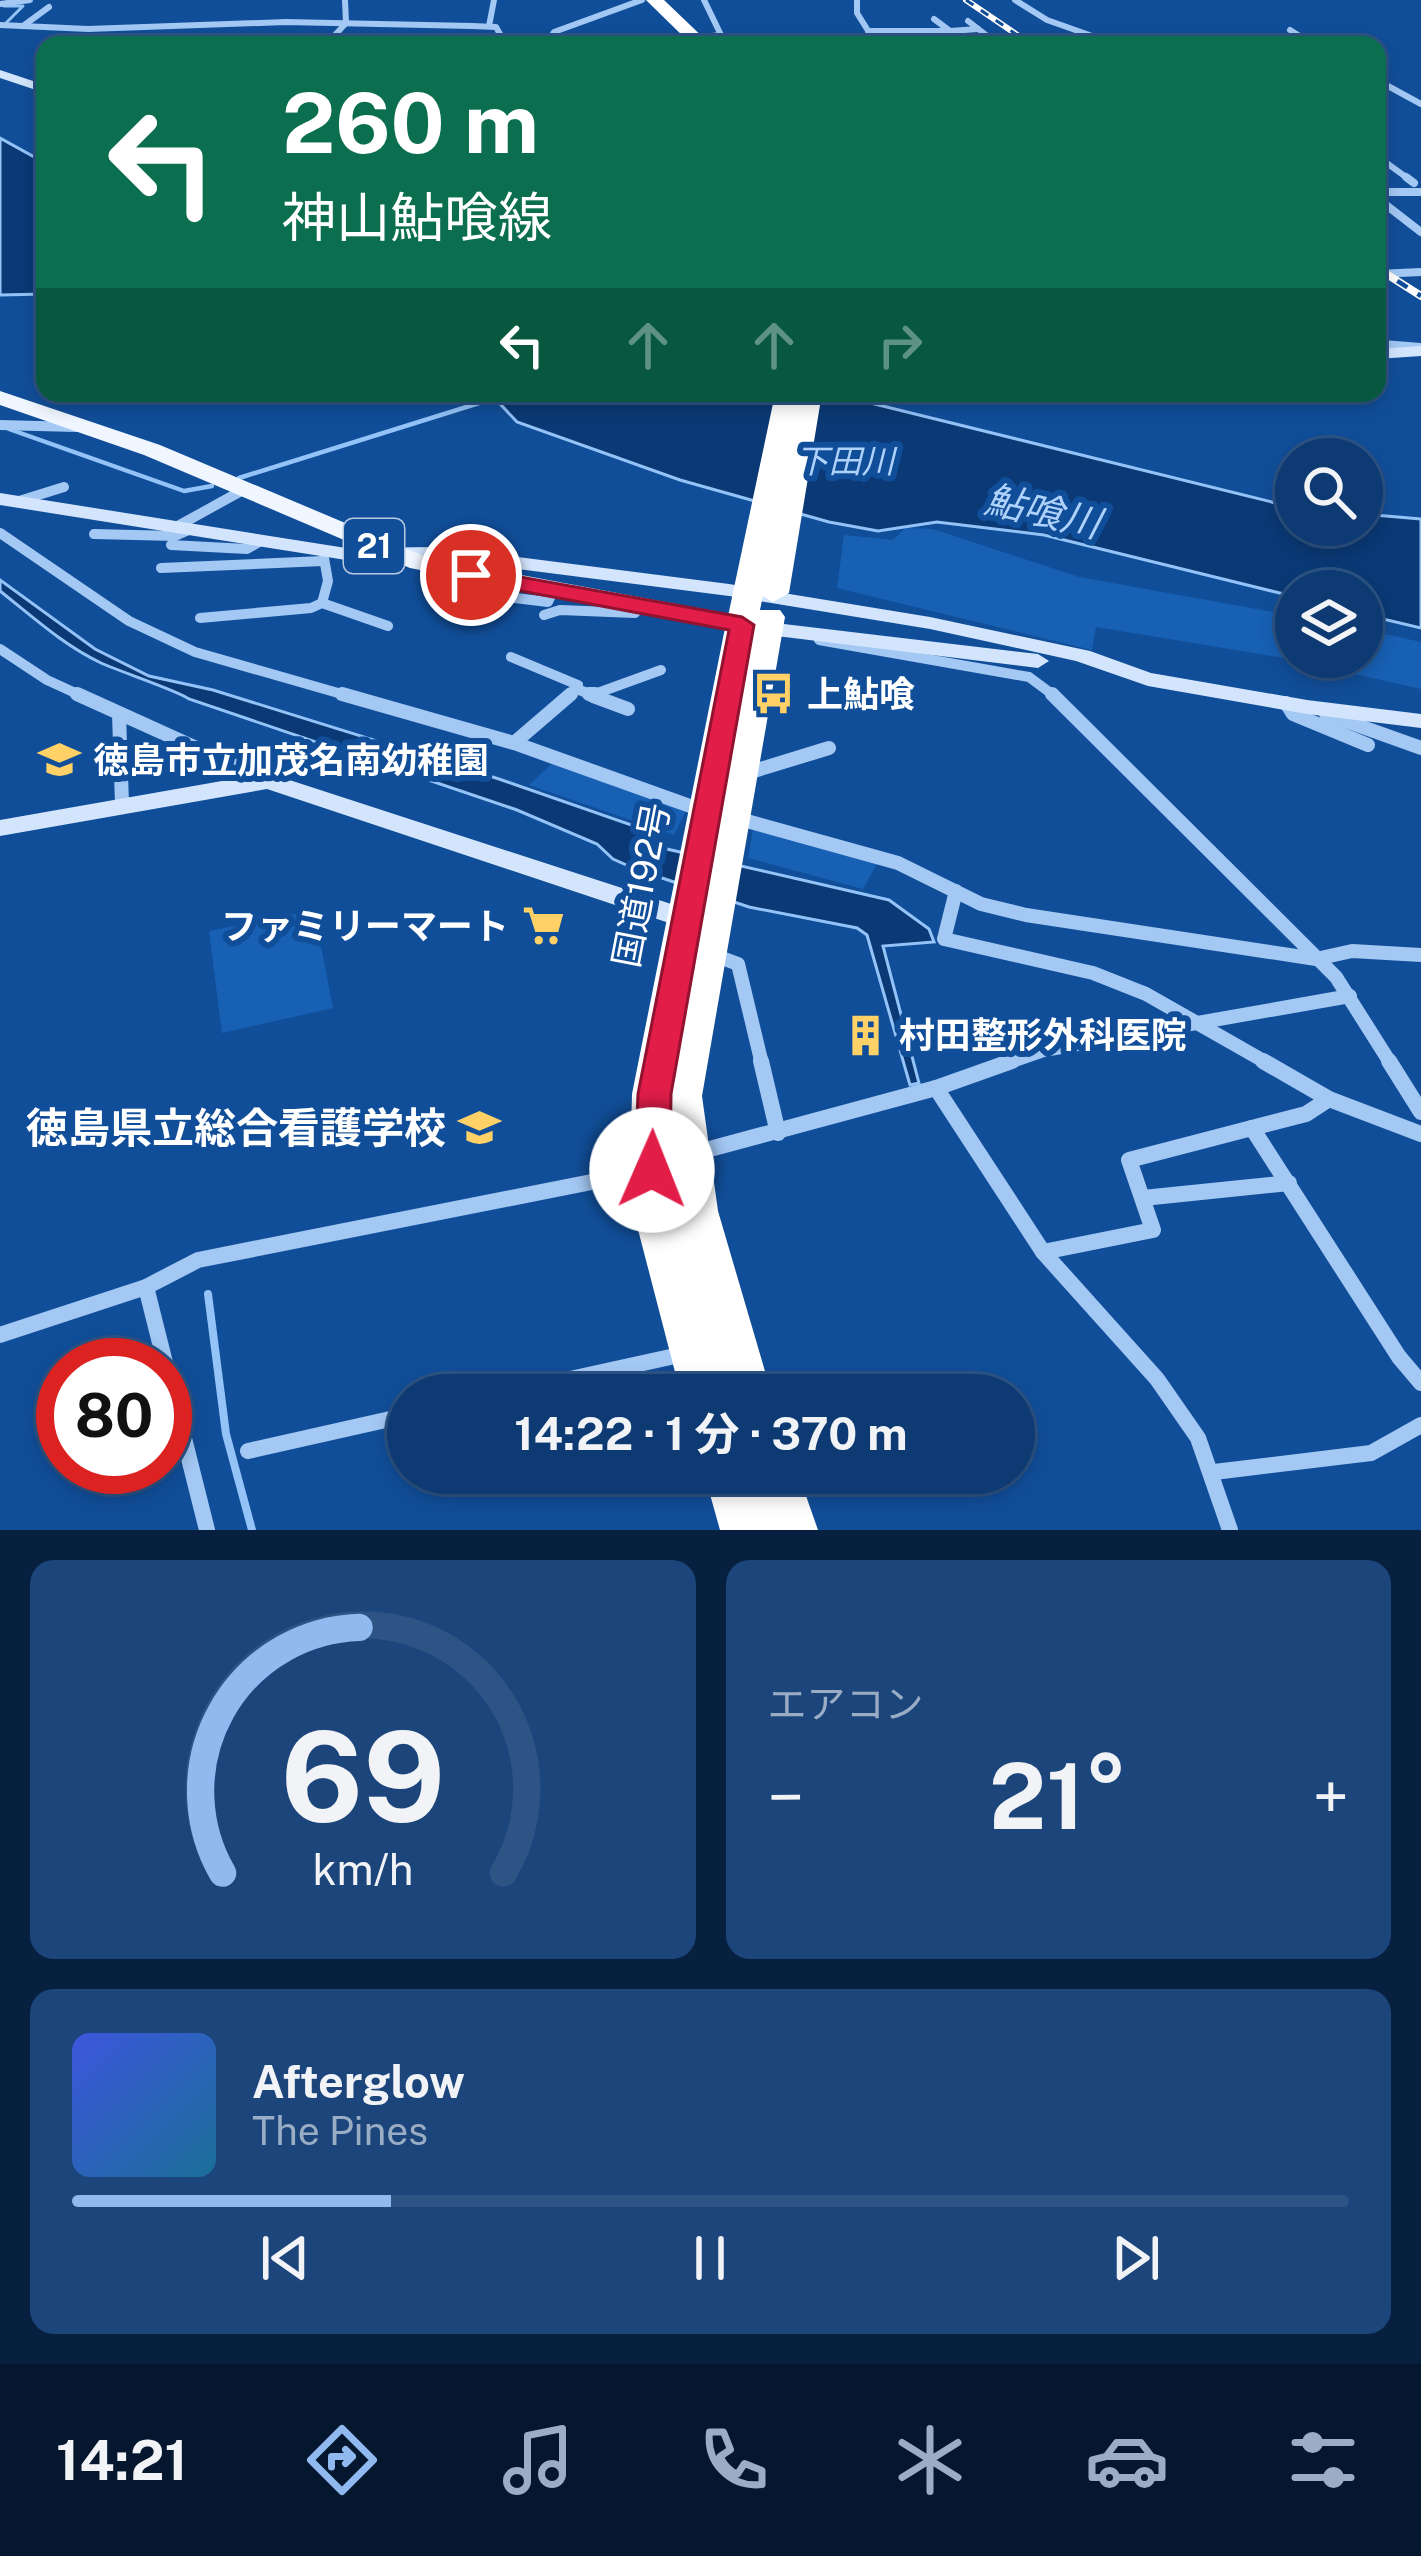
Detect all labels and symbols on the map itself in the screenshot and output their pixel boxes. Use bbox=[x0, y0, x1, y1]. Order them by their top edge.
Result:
water label: 下田川 bbox=[796, 442, 898, 480]
water label: 鮎喰川 bbox=[981, 475, 1109, 547]
road number: 21 bbox=[344, 519, 404, 573]
pin bbox=[420, 524, 522, 626]
bus stop icon: 上鮎喰 bbox=[750, 671, 796, 717]
place label: 上鮎喰 bbox=[807, 673, 915, 715]
school or university icon: 徳島市立加茂名南幼稚園 bbox=[36, 737, 82, 783]
place label: 徳島市立加茂名南幼稚園 bbox=[93, 739, 489, 781]
street label: 国道192号 bbox=[604, 799, 678, 971]
supermarket icon: ファミリーマート bbox=[520, 903, 566, 949]
place label: ファミリーマート bbox=[221, 905, 509, 947]
building icon: 村田整形外科医院 bbox=[842, 1012, 888, 1058]
place label: 村田整形外科医院 bbox=[899, 1014, 1187, 1056]
place label: 徳島県立総合看護学校 bbox=[26, 1103, 446, 1152]
school or university icon: 徳島県立総合看護学校 bbox=[457, 1105, 503, 1151]
position arrow bbox=[589, 1107, 715, 1233]
speed limit sign: 80 bbox=[36, 1338, 192, 1494]

